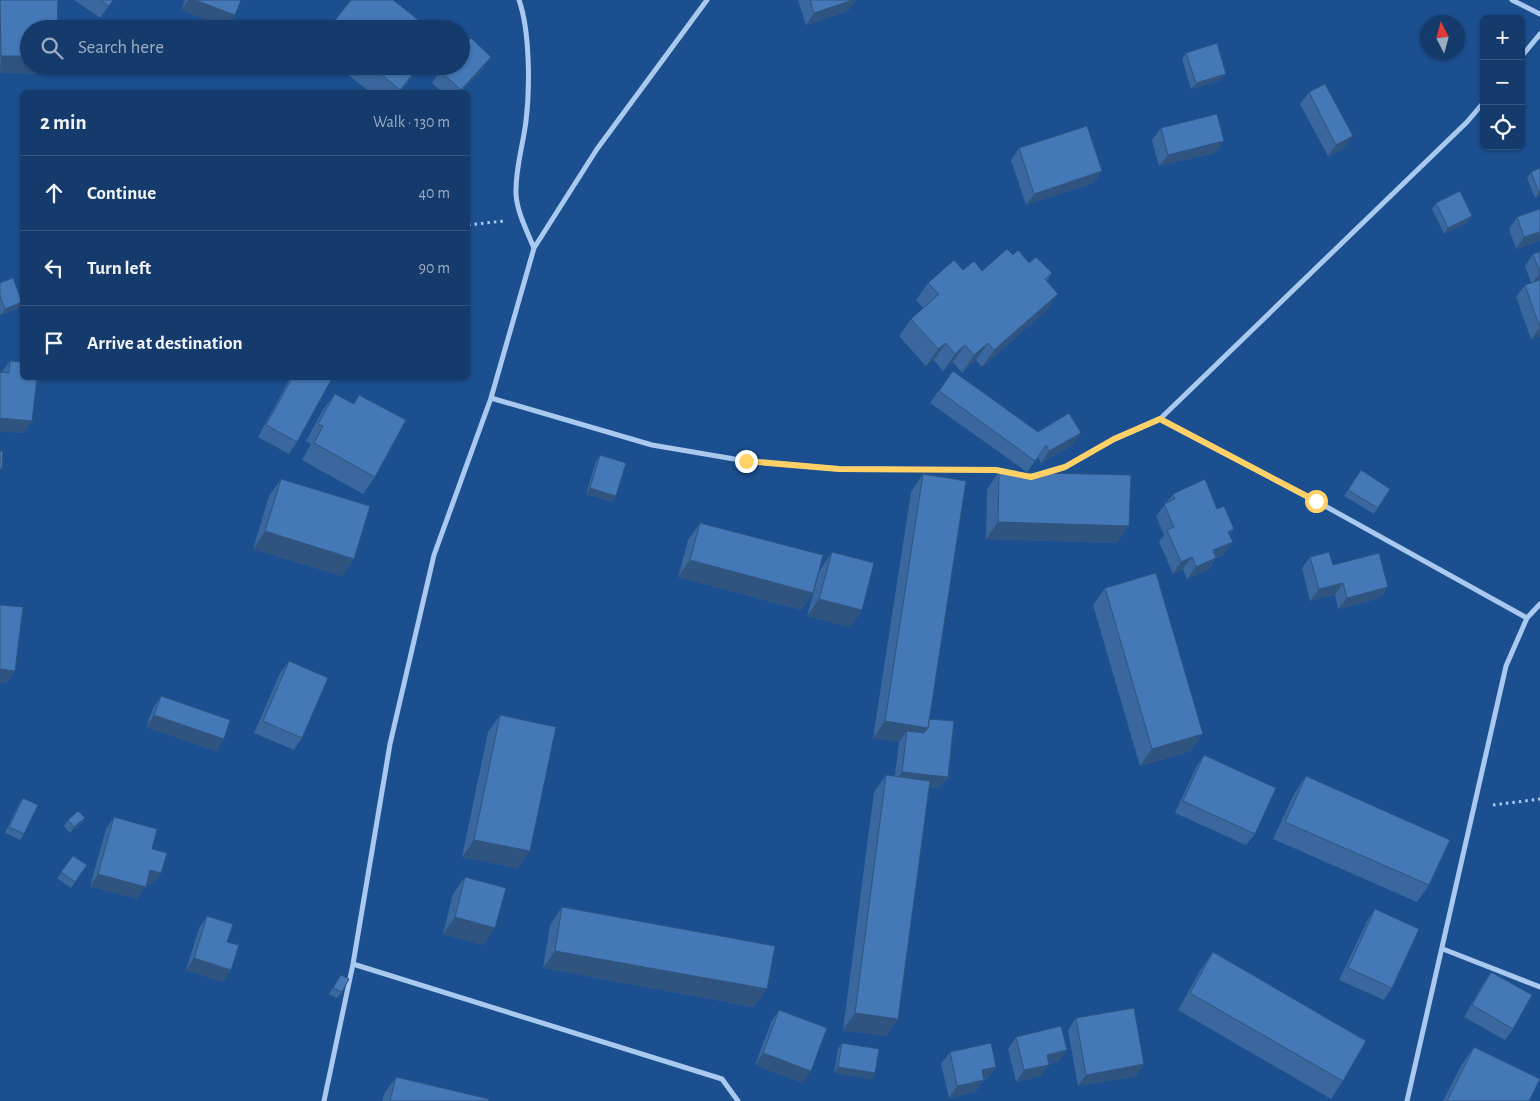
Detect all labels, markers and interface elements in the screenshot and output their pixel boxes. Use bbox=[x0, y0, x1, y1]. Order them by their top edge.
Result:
north arrow bbox=[1420, 15, 1465, 60]
map controls bbox=[1480, 15, 1525, 150]
button: + bbox=[1480, 15, 1525, 60]
search box bbox=[20, 20, 470, 75]
icon: search bbox=[38, 34, 66, 62]
text: Search here bbox=[78, 38, 164, 57]
button: − bbox=[1480, 60, 1525, 105]
button: locate bbox=[1480, 105, 1525, 150]
text: 2 min bbox=[40, 112, 87, 133]
text: Walk · 130 m bbox=[373, 114, 450, 130]
icon: ahead bbox=[40, 179, 68, 207]
text: Continue bbox=[87, 184, 156, 203]
text: 40 m bbox=[418, 185, 450, 201]
icon: left bbox=[40, 254, 68, 282]
text: Turn left bbox=[87, 259, 151, 278]
text: 90 m bbox=[419, 260, 450, 276]
icon: arrive bbox=[40, 329, 68, 357]
text: Arrive at destination bbox=[87, 334, 243, 353]
route end bbox=[735, 450, 758, 473]
route start bbox=[1305, 490, 1328, 513]

